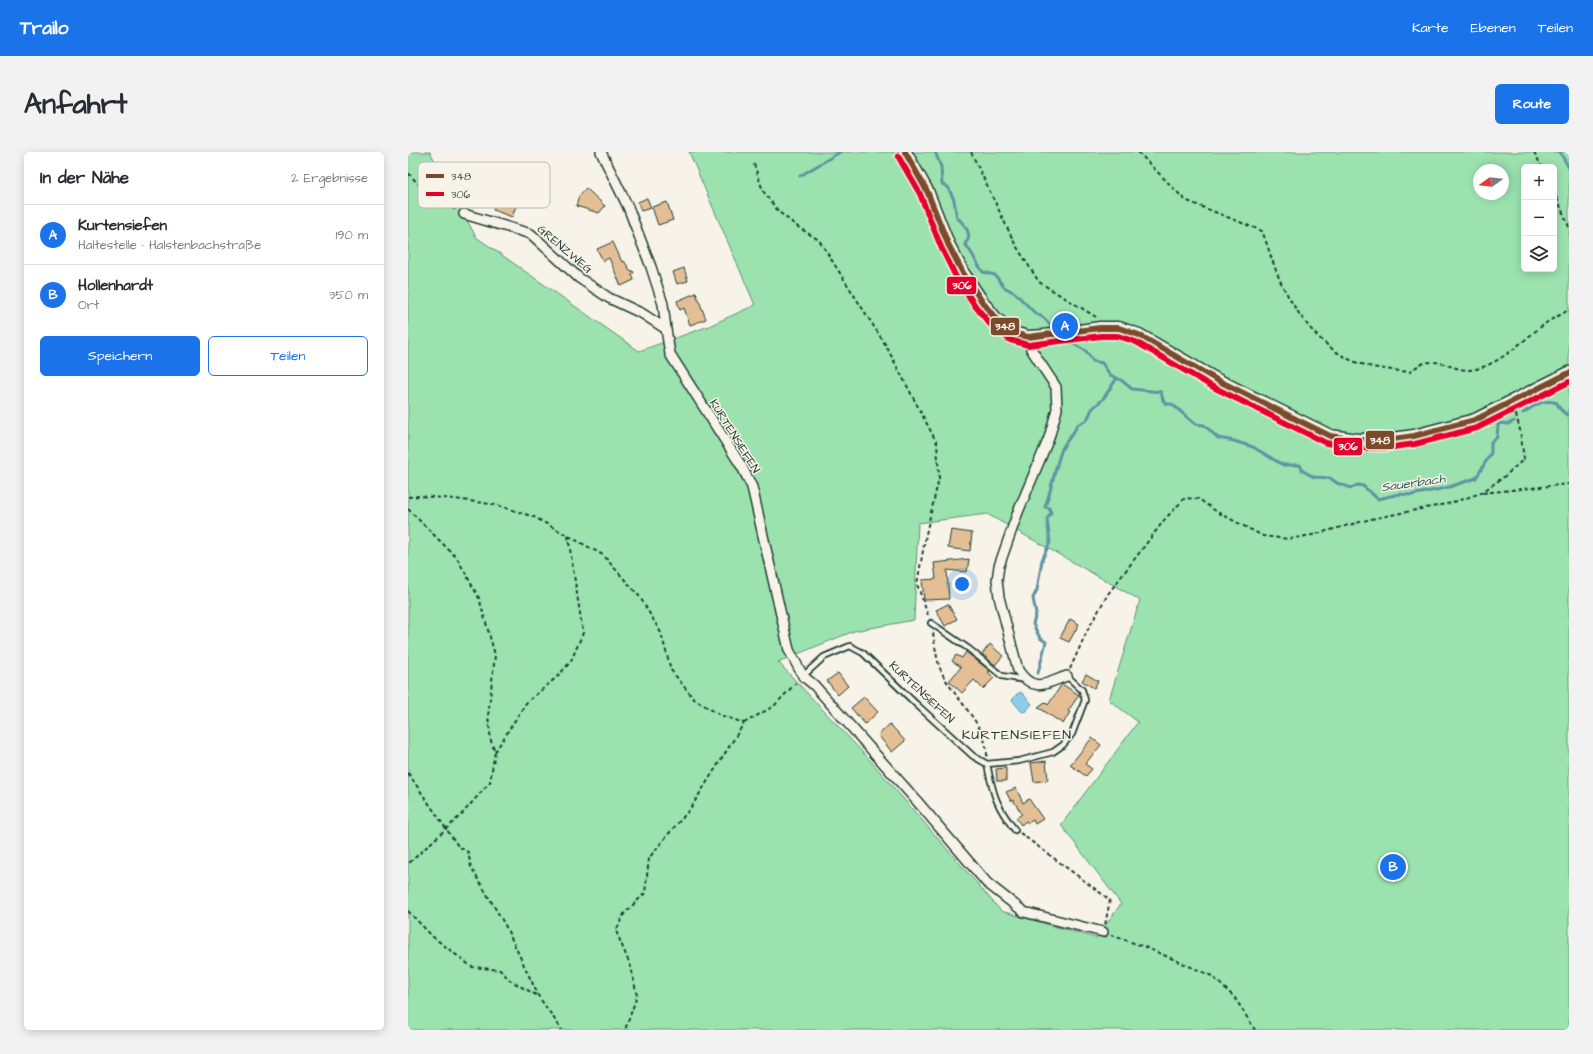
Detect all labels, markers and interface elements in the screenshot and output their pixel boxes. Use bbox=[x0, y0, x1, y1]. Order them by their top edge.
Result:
text: Trailo bbox=[20, 15, 69, 42]
text: Karte bbox=[1412, 18, 1449, 38]
text: Ebenen bbox=[1471, 18, 1516, 38]
text: Teilen bbox=[1538, 18, 1573, 38]
button: Route bbox=[1495, 84, 1569, 124]
text: Anfahrt bbox=[24, 85, 127, 124]
legend bbox=[418, 162, 550, 208]
north arrow bbox=[1473, 164, 1509, 200]
map controls bbox=[1521, 164, 1557, 272]
button: + bbox=[1521, 164, 1557, 200]
text: In der Nähe bbox=[40, 166, 129, 190]
text: 2 Ergebnisse bbox=[291, 169, 368, 187]
text: 348 bbox=[451, 169, 471, 184]
text: 306 bbox=[451, 187, 471, 202]
button: − bbox=[1521, 200, 1557, 236]
text: Kurtensiefen bbox=[78, 215, 167, 236]
street label: GRENZWEG bbox=[533, 221, 597, 278]
text: A bbox=[49, 226, 57, 244]
text: 190 m bbox=[335, 226, 368, 244]
text: Haltestelle · Halstenbachstraße bbox=[78, 236, 261, 254]
button: layers bbox=[1521, 236, 1557, 272]
text: Hollenhardt bbox=[78, 275, 153, 296]
line badge: 306 bbox=[946, 276, 977, 295]
text: 306 bbox=[951, 278, 972, 293]
text: B bbox=[48, 286, 58, 304]
text: 350 m bbox=[329, 286, 368, 304]
text: Ort bbox=[78, 296, 99, 314]
pin: A bbox=[1052, 311, 1078, 341]
line badge: 348 bbox=[990, 317, 1020, 336]
text: 348 bbox=[994, 319, 1016, 334]
button: Speichern bbox=[40, 336, 200, 376]
button: Teilen bbox=[208, 336, 368, 376]
street label: KURTENSIEFEN bbox=[705, 396, 764, 477]
line badge: 348 bbox=[1365, 430, 1395, 450]
text: 348 bbox=[1369, 433, 1391, 448]
line badge: 306 bbox=[1333, 437, 1363, 456]
text: 306 bbox=[1337, 439, 1358, 454]
water label: Sauerbach bbox=[1380, 470, 1447, 496]
your location bbox=[952, 574, 972, 594]
street label: KURTENSIEFEN bbox=[885, 657, 959, 728]
district label: KURTENSIEFEN bbox=[962, 725, 1072, 745]
pin: B bbox=[1380, 852, 1406, 882]

